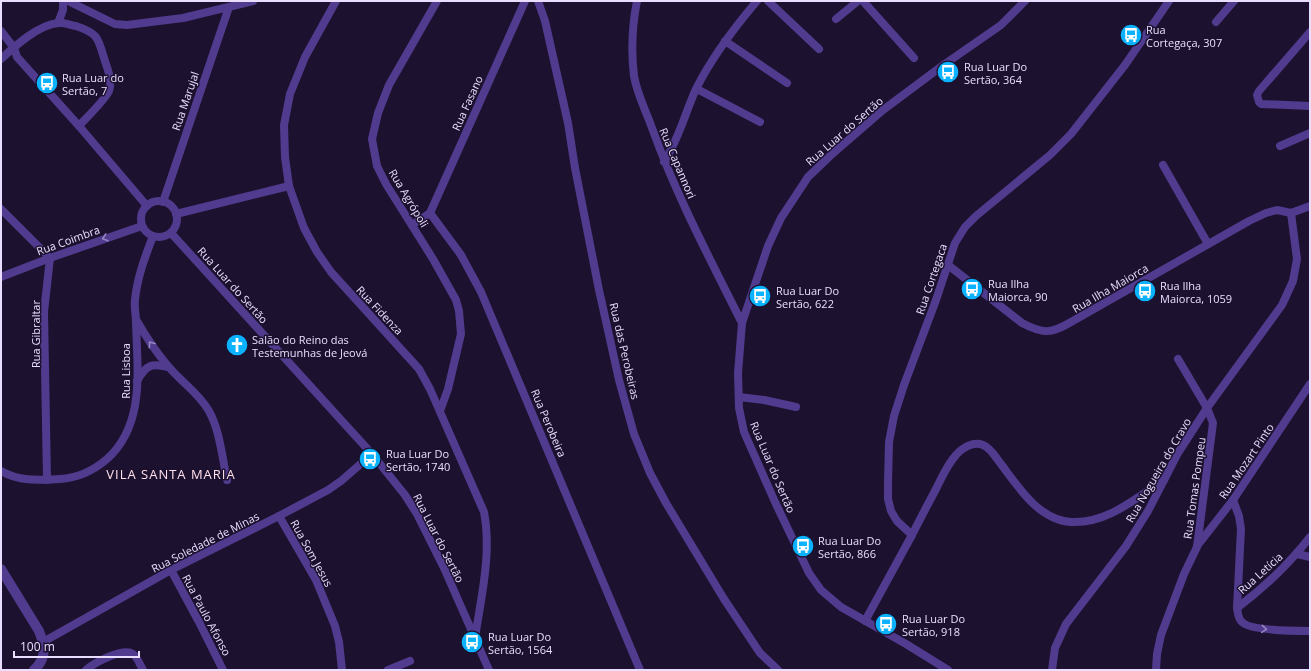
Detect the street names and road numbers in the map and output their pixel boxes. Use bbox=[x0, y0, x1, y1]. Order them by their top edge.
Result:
street label: Rua Marujal bbox=[168, 70, 202, 132]
street label: Rua Fasano bbox=[448, 73, 486, 133]
street label: Rua Luar do Sertão bbox=[802, 93, 886, 169]
street label: Rua Capannori bbox=[656, 125, 700, 201]
street label: Rua Agrópoli bbox=[386, 166, 432, 230]
street label: Rua Coimbra bbox=[34, 222, 102, 258]
street label: Rua Cortegaca bbox=[912, 242, 950, 316]
street label: Rua Luar do Sertão bbox=[195, 244, 272, 327]
street label: Rua Ilha Maiorca bbox=[1069, 260, 1151, 316]
street label: Rua Fidenza bbox=[353, 282, 407, 338]
street label: Rua Gibraltar bbox=[28, 300, 43, 368]
street label: Rua das Perobeiras bbox=[607, 301, 643, 401]
street label: Rua Lisboa bbox=[118, 343, 133, 399]
street label: Rua Perobeira bbox=[528, 387, 570, 459]
street label: Rua Nogueira do Cravo bbox=[1122, 415, 1194, 525]
street label: Rua Luar do Sertão bbox=[747, 419, 799, 515]
street label: Rua Mozart Pinto bbox=[1215, 420, 1277, 502]
street label: Rua Tomas Pompeu bbox=[1179, 436, 1209, 540]
street label: Rua Luar do Sertão bbox=[410, 491, 468, 585]
street label: Rua Soledade de Minas bbox=[148, 508, 262, 576]
street label: Rua Som Jesus bbox=[287, 517, 337, 589]
street label: Rua Letícia bbox=[1234, 549, 1286, 597]
street label: Rua Paulo Afonso bbox=[179, 572, 235, 659]

